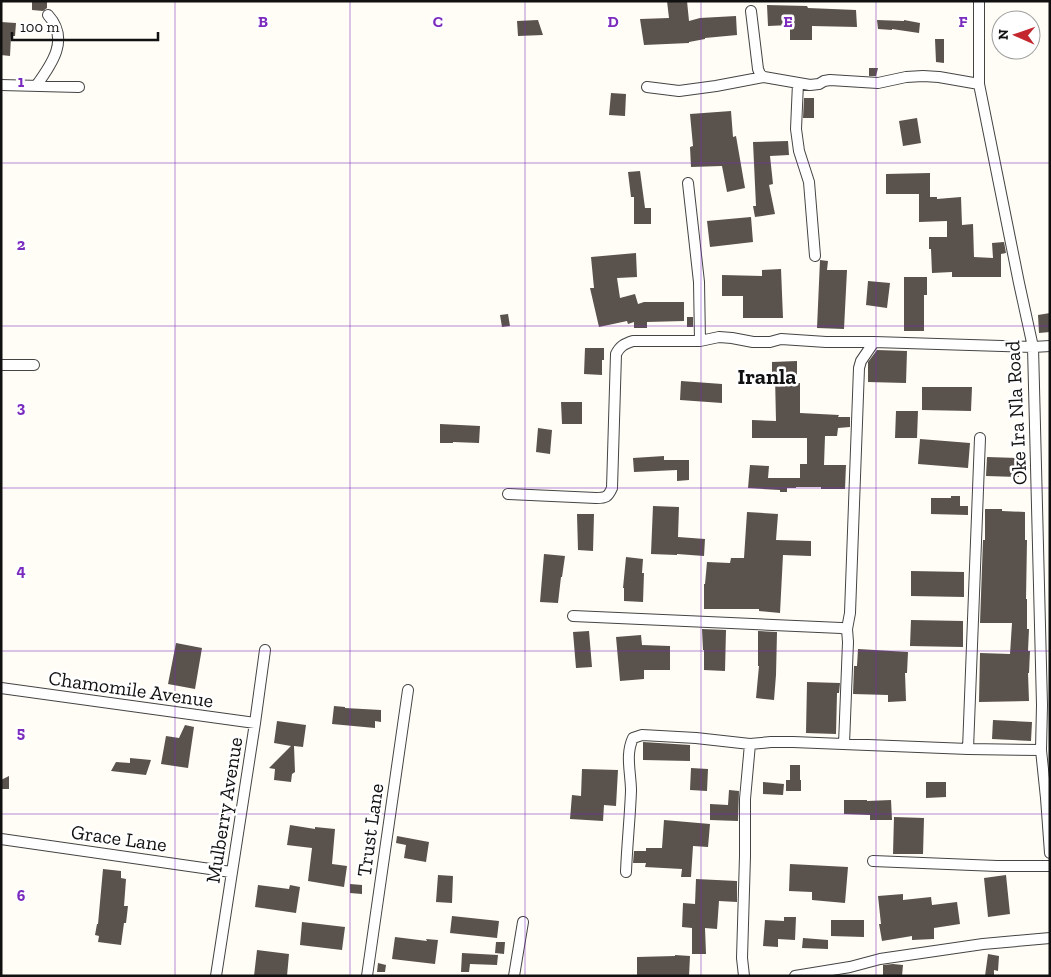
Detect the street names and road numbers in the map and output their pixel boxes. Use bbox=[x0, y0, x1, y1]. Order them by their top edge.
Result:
street label: Oke Ira Nla Road bbox=[1000, 340, 1032, 486]
street label: Chamomile Avenue bbox=[47, 666, 215, 712]
street label: Mulberry Avenue bbox=[201, 735, 247, 885]
street label: Trust Lane bbox=[352, 782, 388, 878]
street label: Grace Lane bbox=[70, 819, 168, 857]

